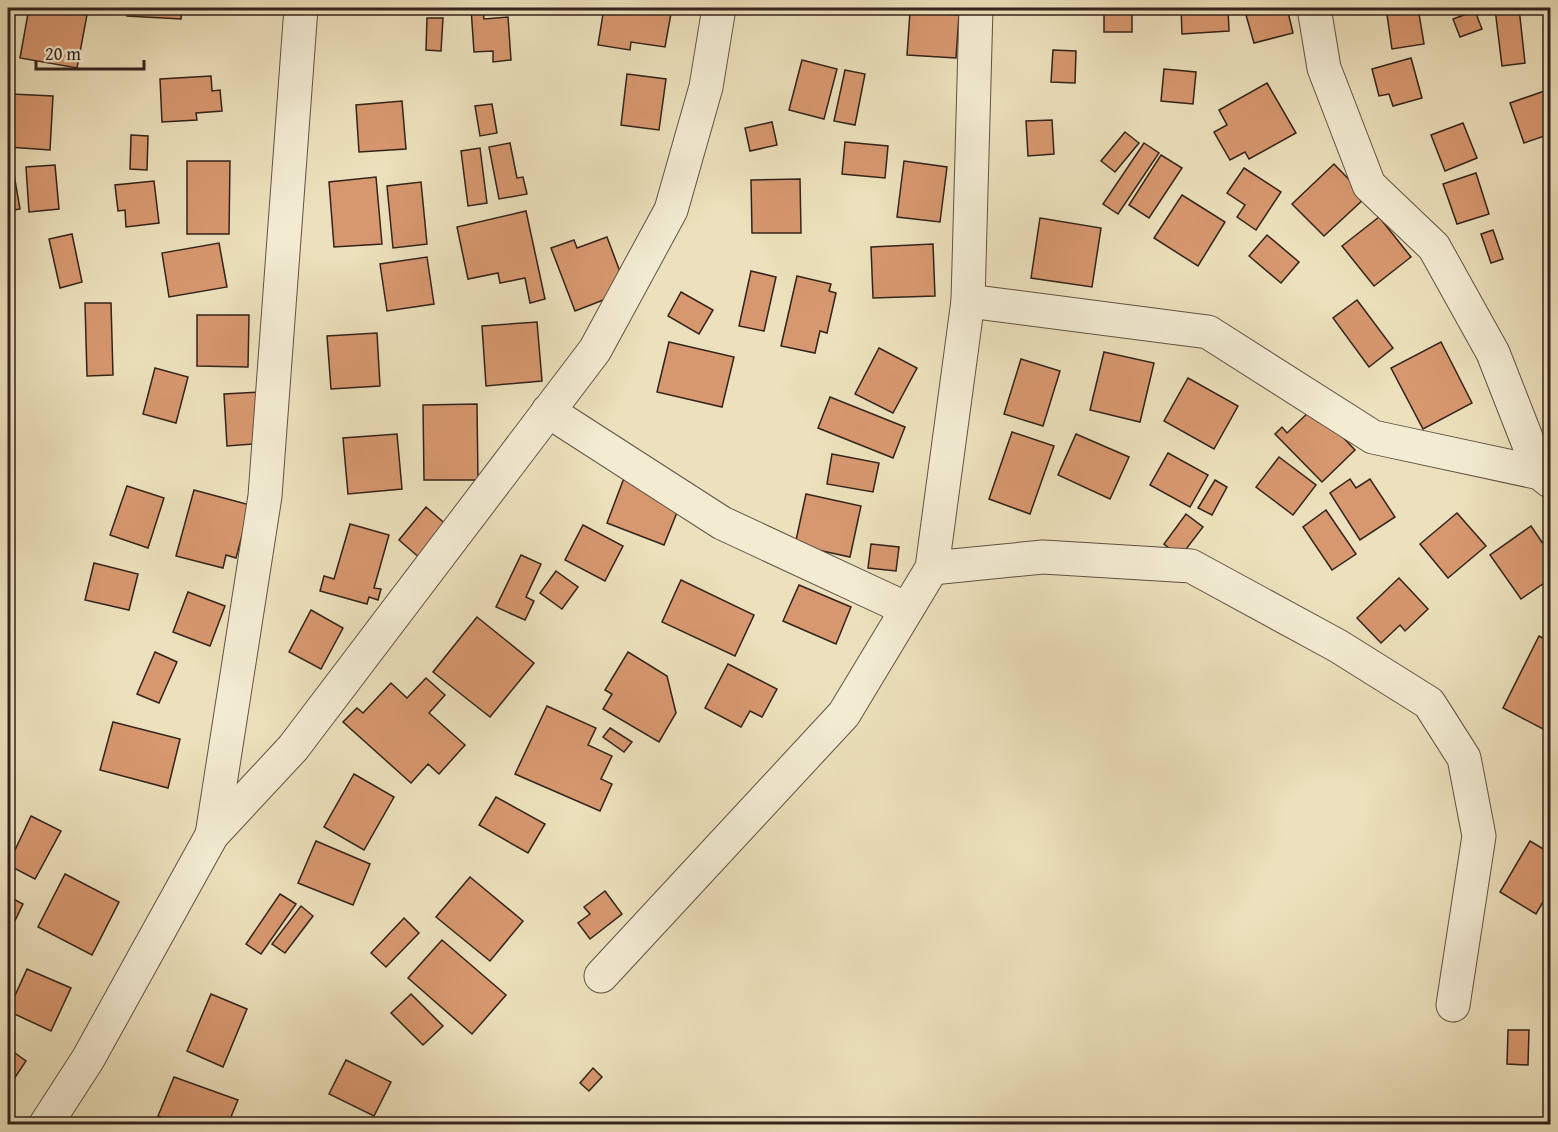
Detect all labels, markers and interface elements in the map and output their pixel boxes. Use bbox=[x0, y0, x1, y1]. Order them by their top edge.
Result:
scale bar bbox=[36, 33, 144, 71]
text: 20 m bbox=[45, 40, 81, 67]

